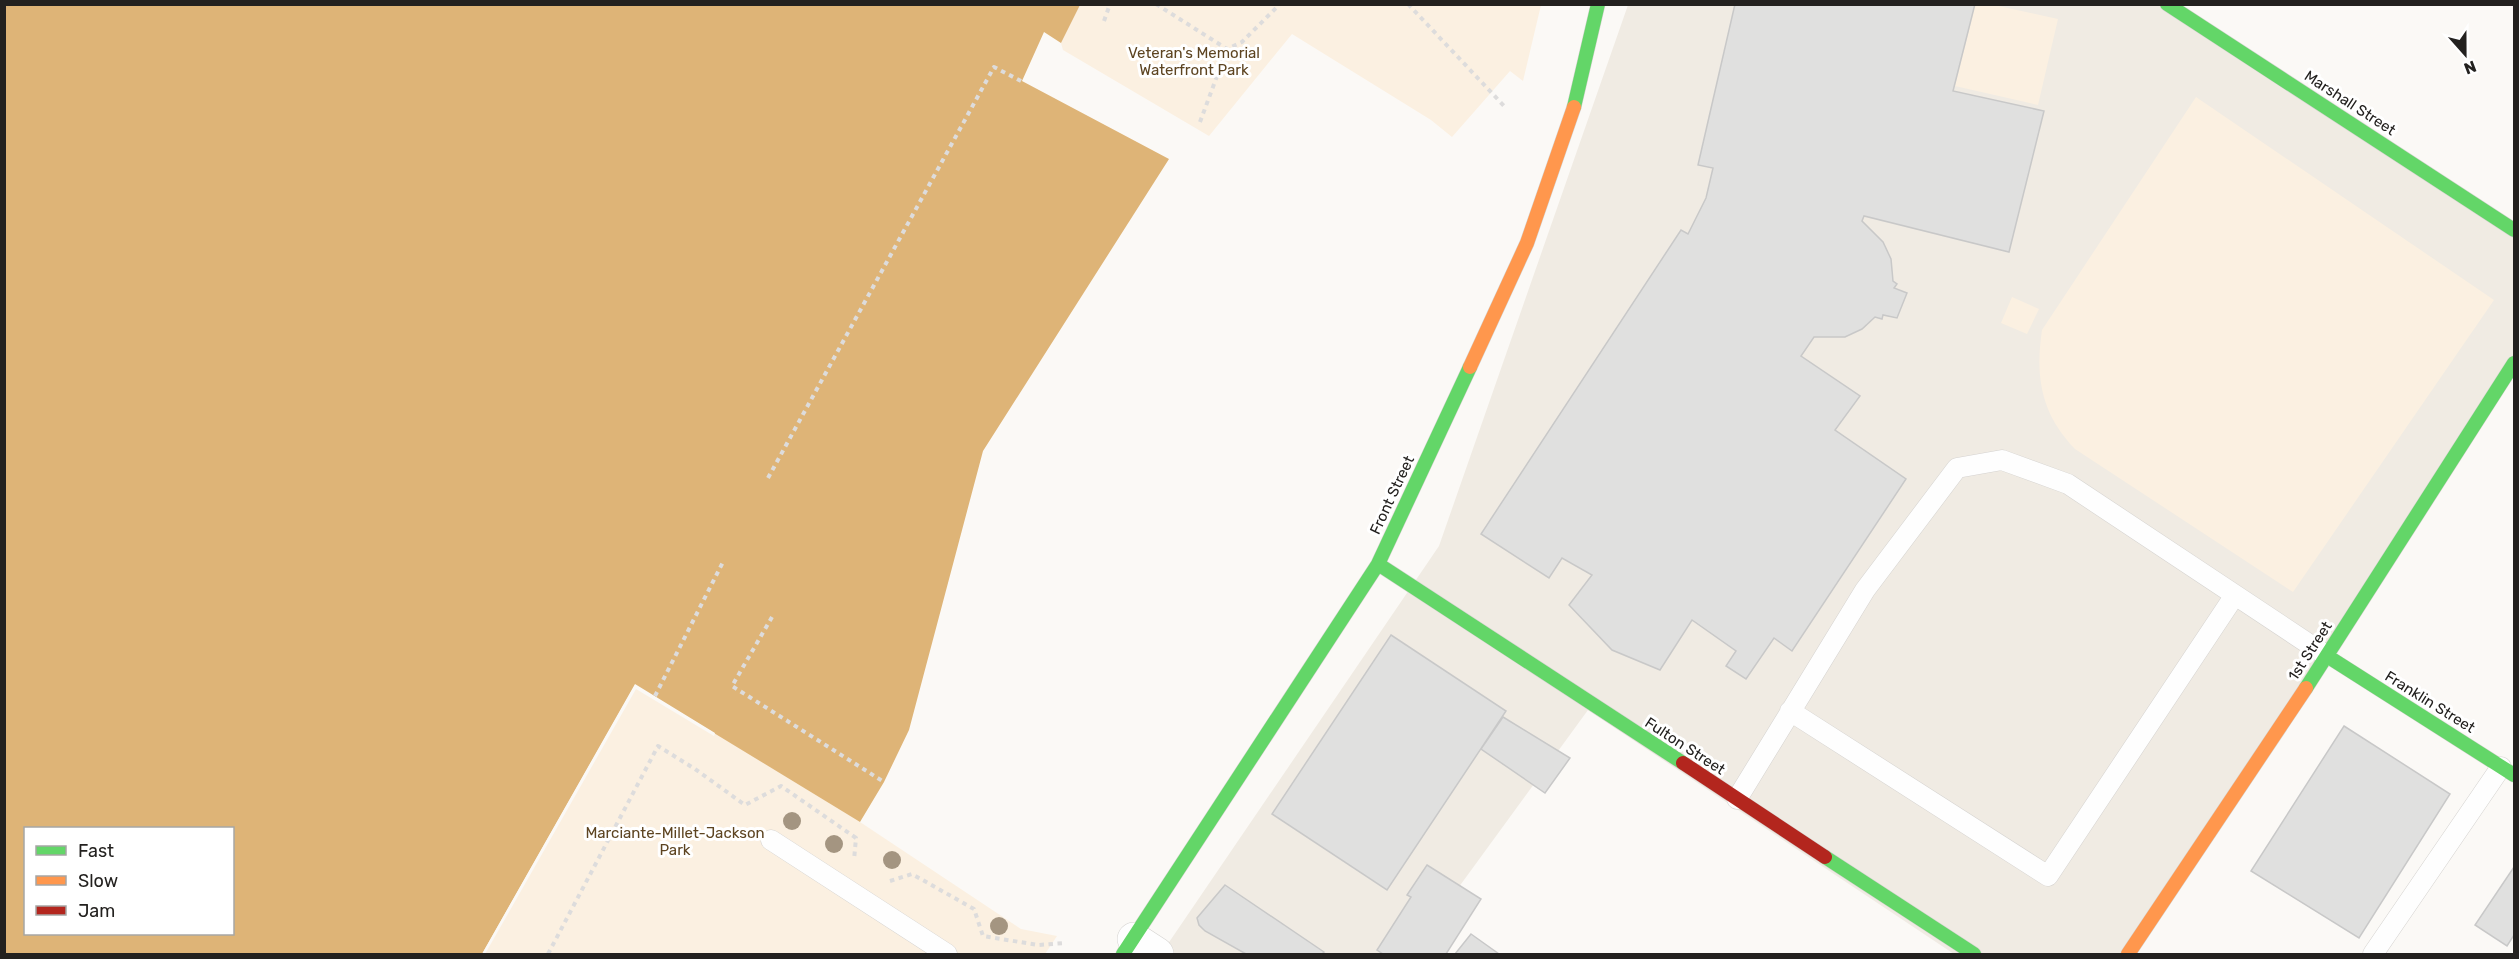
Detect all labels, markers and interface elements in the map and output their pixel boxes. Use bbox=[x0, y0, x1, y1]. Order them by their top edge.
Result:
north arrow bbox=[2435, 24, 2495, 84]
park label: Veteran's Memorial Waterfront Park bbox=[1128, 44, 1260, 79]
text: N bbox=[2461, 57, 2479, 78]
street label: Marshall Street bbox=[2301, 67, 2399, 139]
street label: Front Street bbox=[1366, 453, 1418, 537]
street label: 1st Street bbox=[2284, 618, 2336, 684]
street label: Franklin Street bbox=[2382, 667, 2478, 737]
street label: Fulton Street bbox=[1642, 713, 1729, 779]
park label: Marciante-Millet-Jackson Park bbox=[585, 824, 765, 859]
legend bbox=[24, 827, 234, 935]
text: Fast bbox=[78, 840, 114, 862]
text: Slow bbox=[78, 870, 118, 892]
text: Jam bbox=[78, 900, 115, 922]

